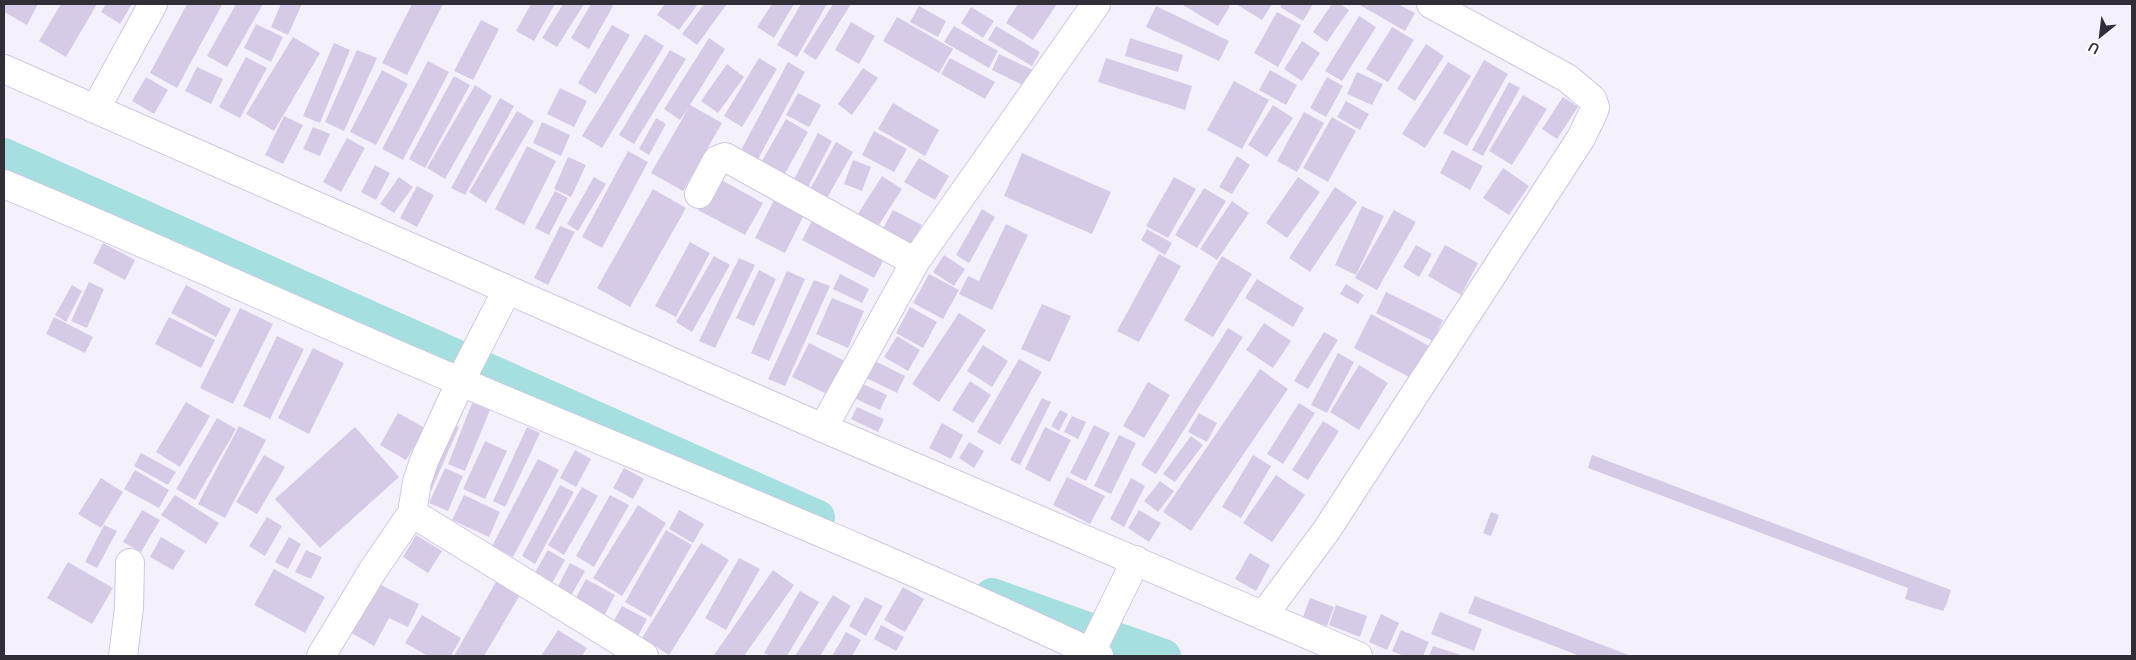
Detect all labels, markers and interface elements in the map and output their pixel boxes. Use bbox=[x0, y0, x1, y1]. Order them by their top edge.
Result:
north arrow bbox=[2076, 10, 2126, 60]
text: U bbox=[2085, 38, 2103, 59]

